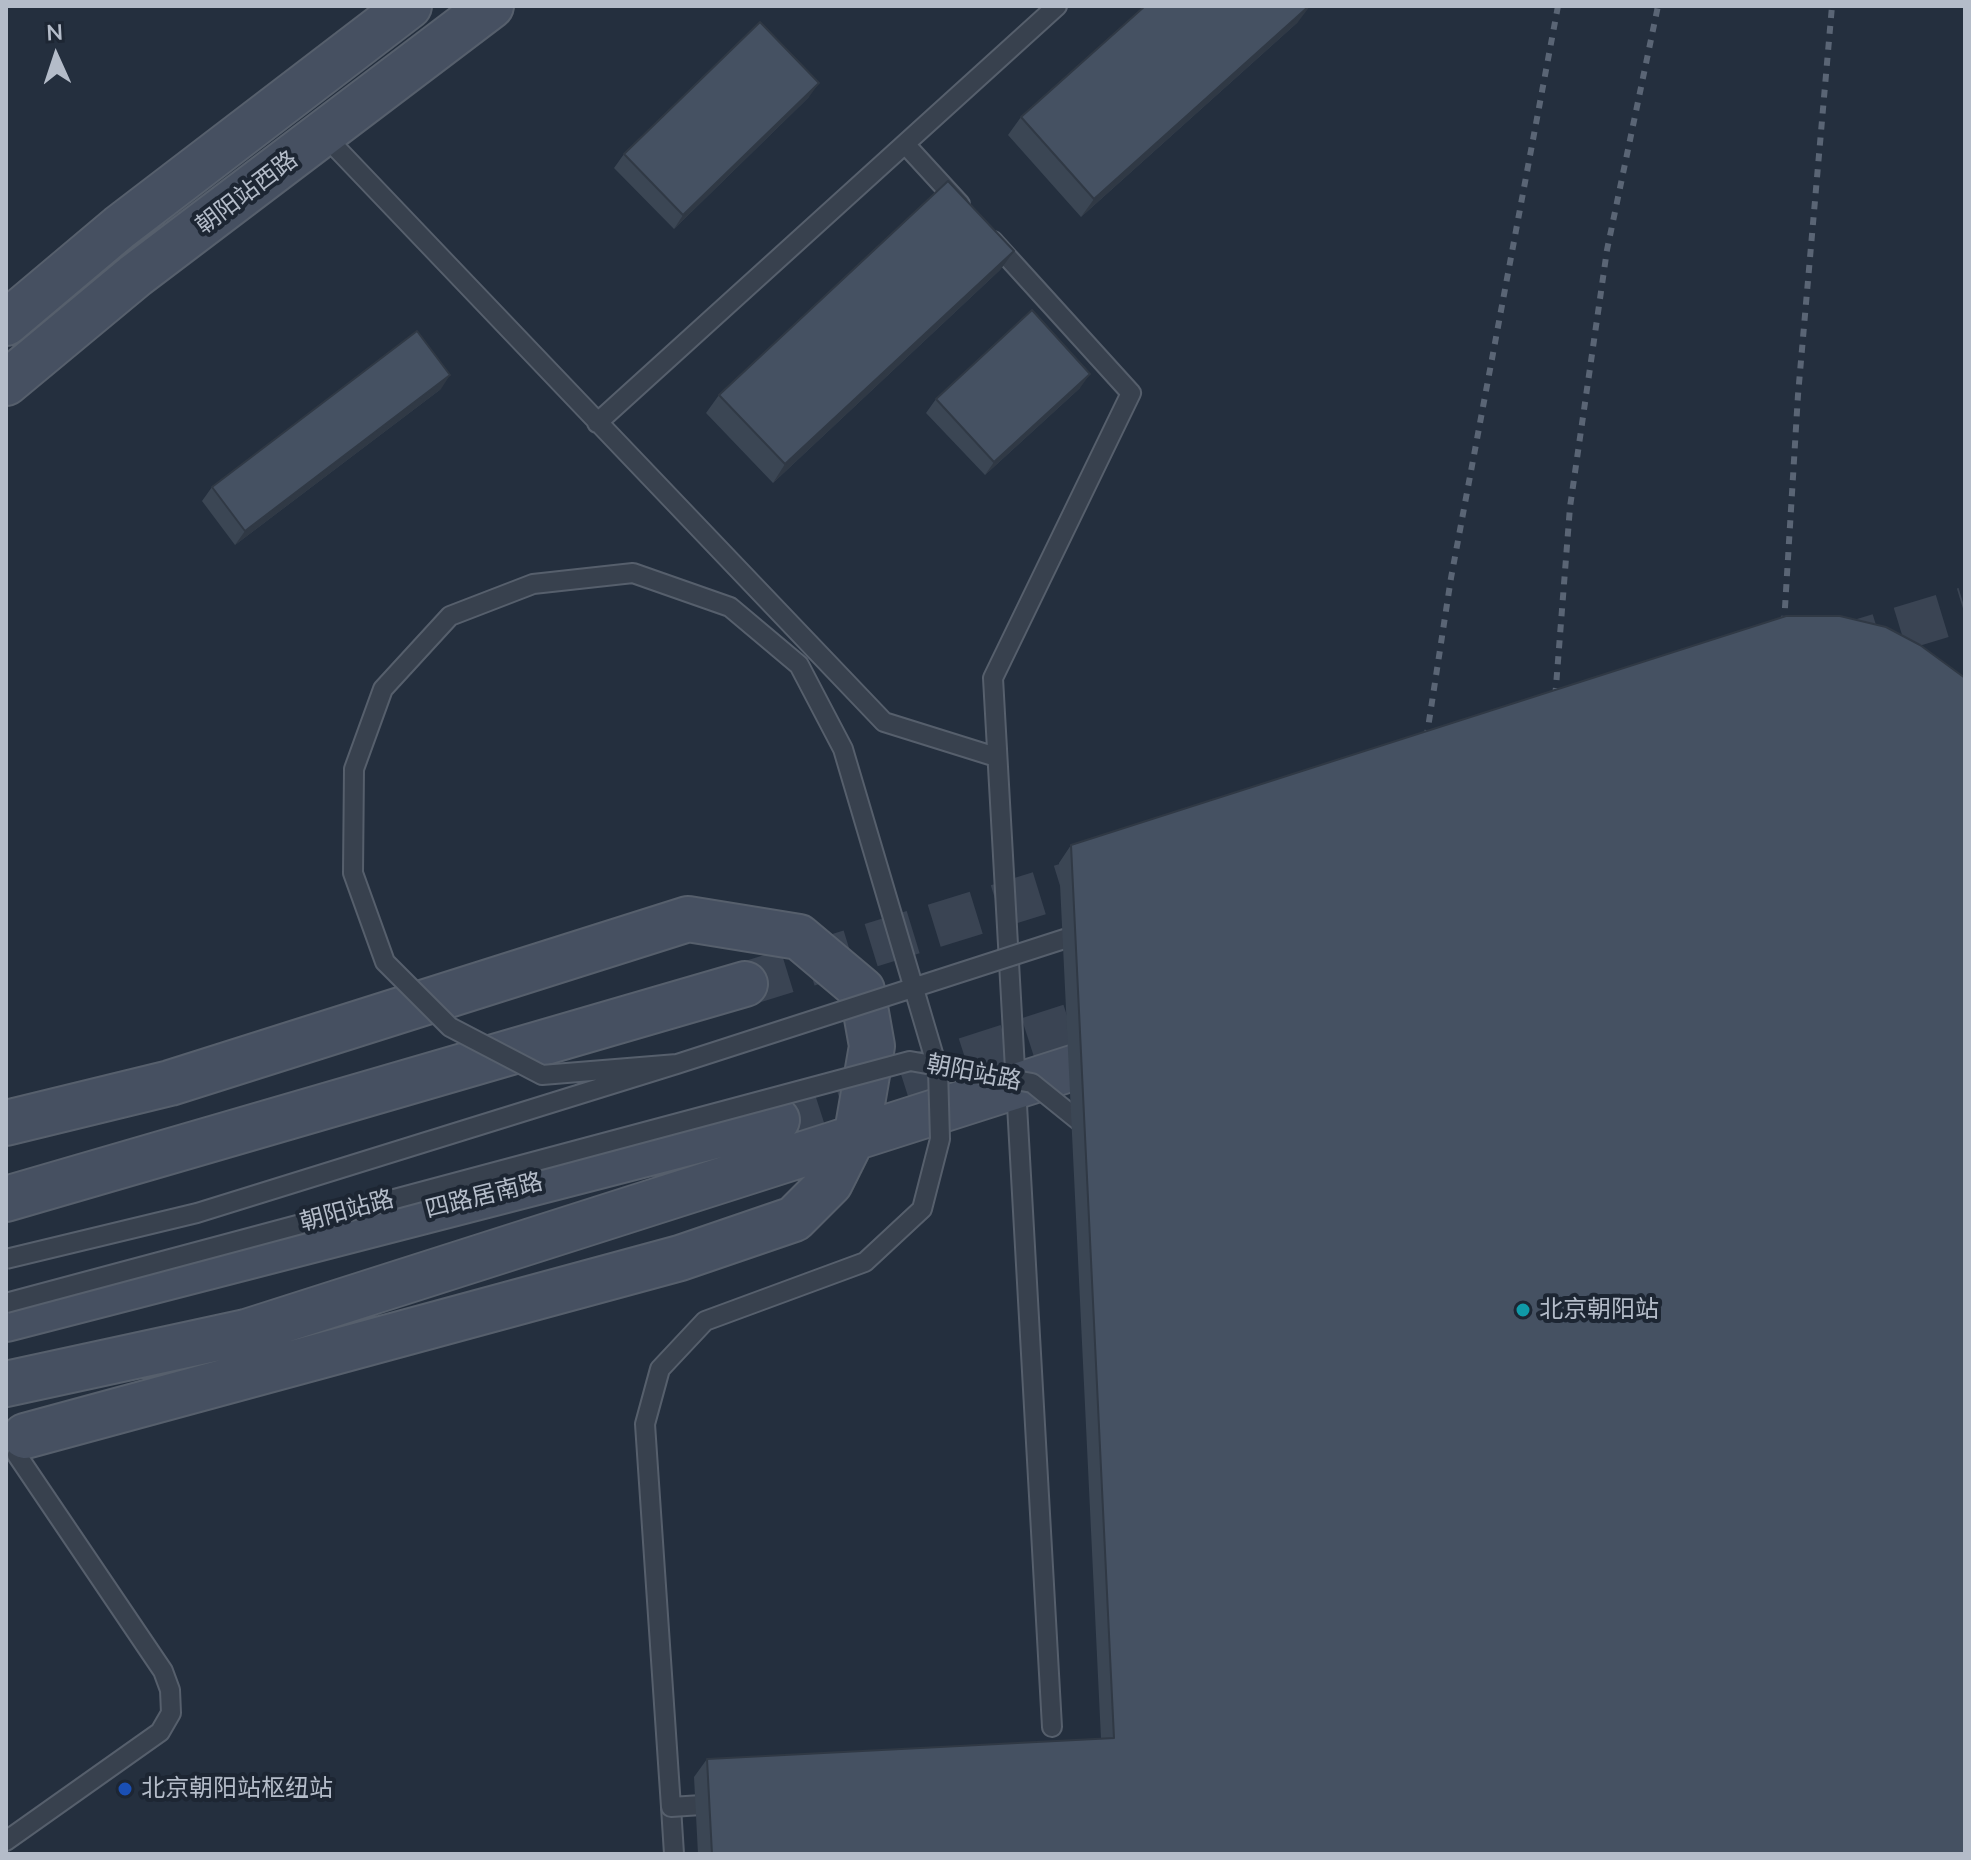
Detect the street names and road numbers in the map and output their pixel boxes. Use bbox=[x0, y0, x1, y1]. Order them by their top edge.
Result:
street label: 朝阳站西路 bbox=[190, 145, 304, 241]
street label: 朝阳站路 bbox=[924, 1050, 1024, 1096]
street label: 四路居南路 bbox=[422, 1168, 546, 1224]
street label: 朝阳站路 bbox=[297, 1185, 397, 1237]

